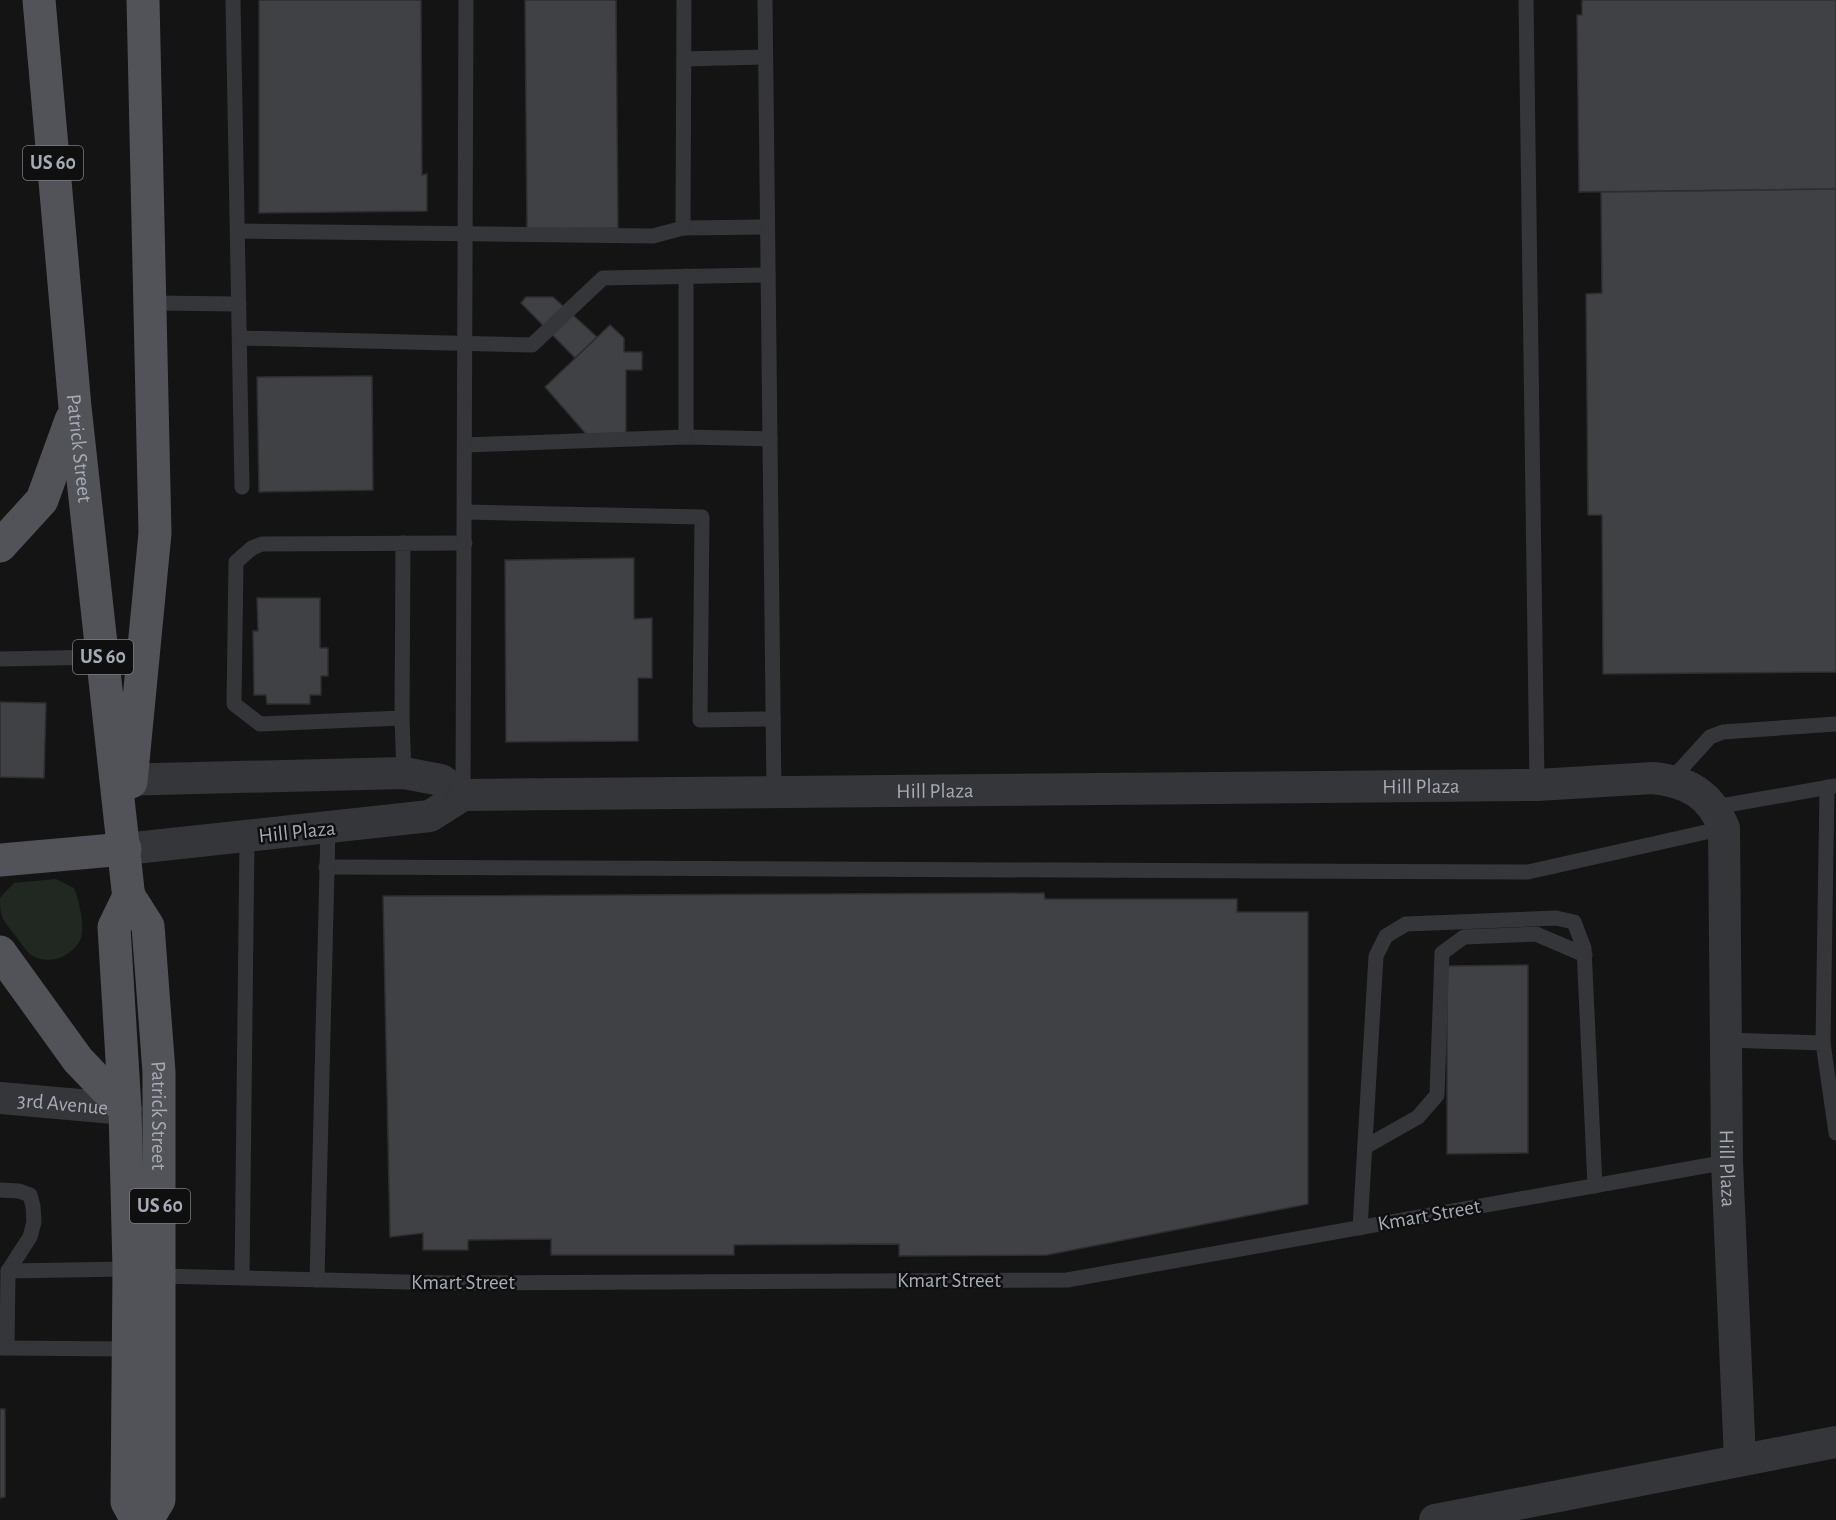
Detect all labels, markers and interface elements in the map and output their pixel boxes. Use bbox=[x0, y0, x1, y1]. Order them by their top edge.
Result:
road number: US 60 bbox=[23, 146, 83, 180]
street label: Patrick Street bbox=[63, 393, 96, 504]
road number: US 60 bbox=[73, 640, 133, 674]
street label: Hill Plaza bbox=[1382, 775, 1460, 797]
street label: Hill Plaza bbox=[896, 780, 974, 801]
street label: Hill Plaza bbox=[257, 817, 337, 846]
street label: Patrick Street bbox=[148, 1060, 170, 1170]
street label: 3rd Avenue bbox=[16, 1089, 109, 1118]
street label: Hill Plaza bbox=[1716, 1130, 1739, 1208]
road number: US 60 bbox=[130, 1189, 190, 1223]
street label: Kmart Street bbox=[1376, 1196, 1482, 1234]
street label: Kmart Street bbox=[897, 1270, 1001, 1291]
street label: Kmart Street bbox=[411, 1272, 515, 1293]

